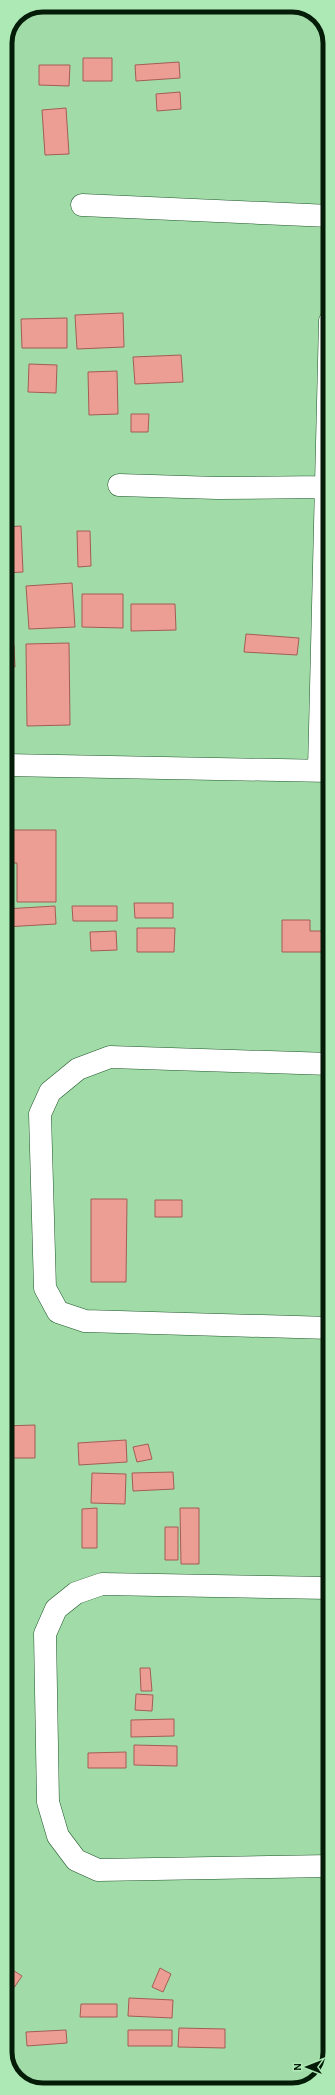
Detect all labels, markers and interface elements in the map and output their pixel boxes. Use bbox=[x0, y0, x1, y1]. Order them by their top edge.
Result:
north arrow bbox=[287, 2047, 327, 2087]
text: N bbox=[292, 2063, 303, 2071]

